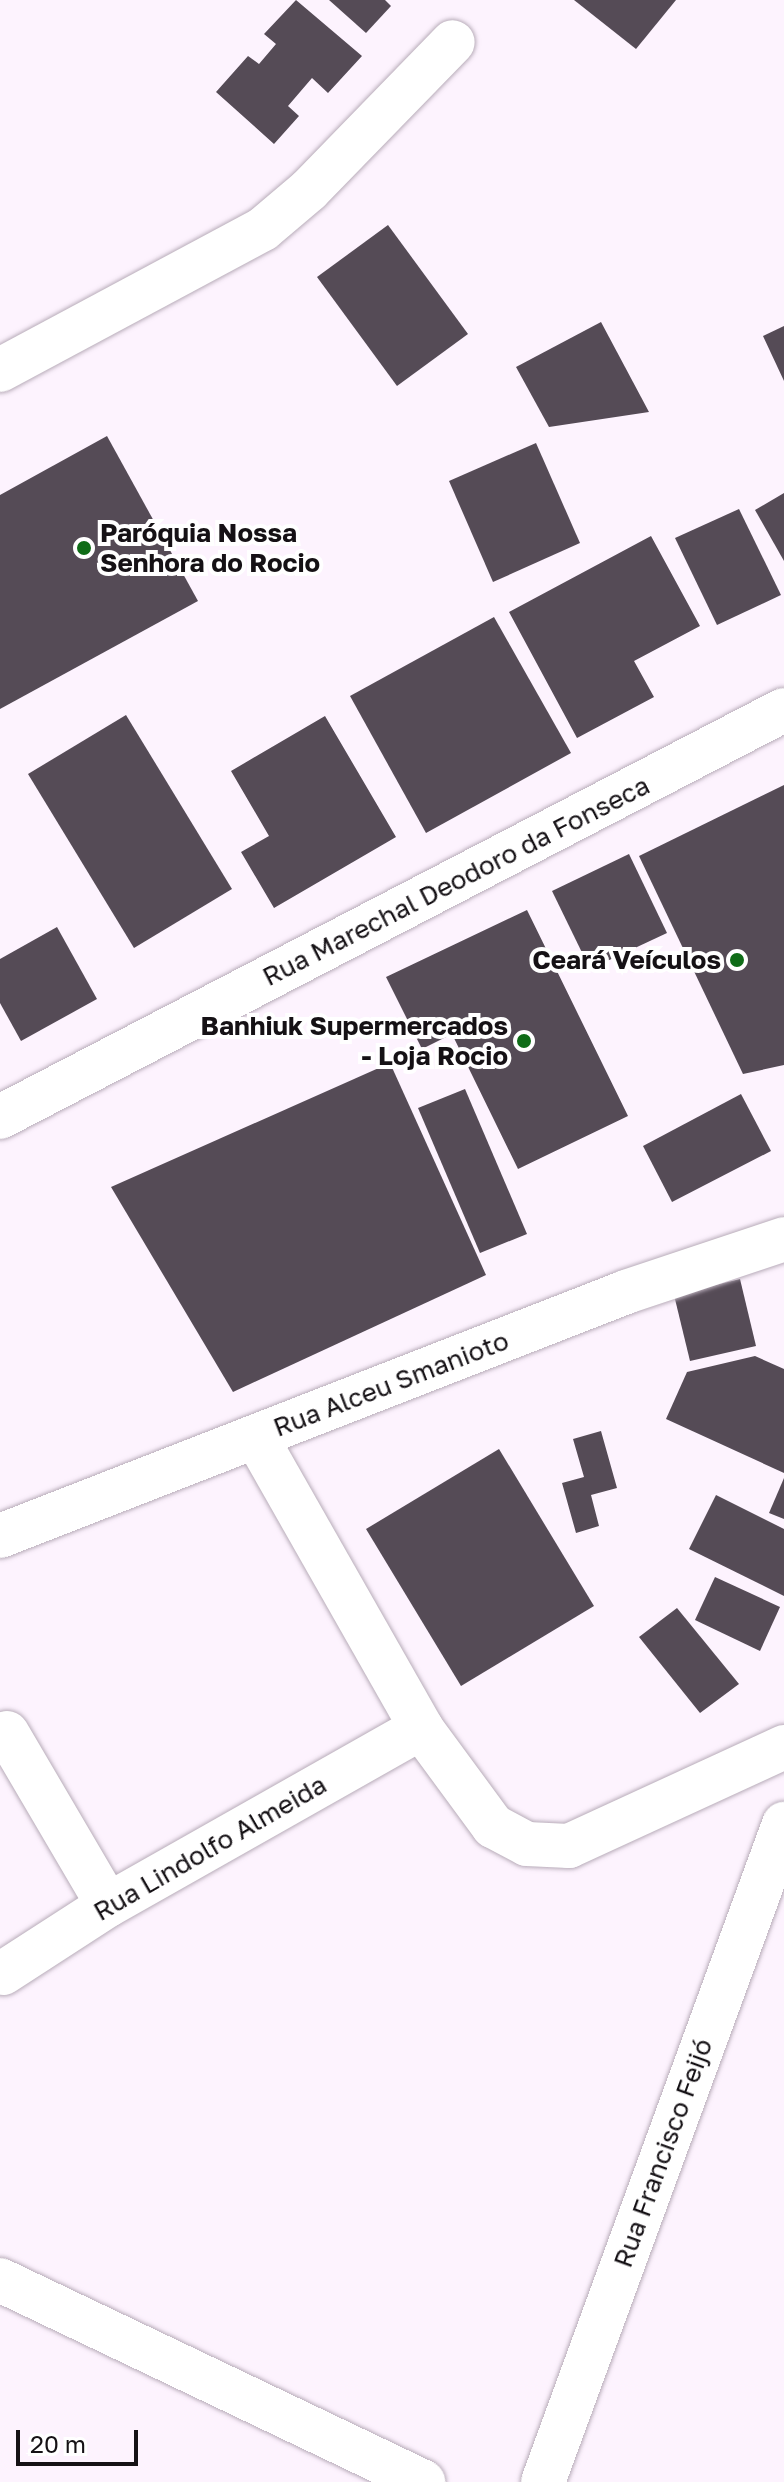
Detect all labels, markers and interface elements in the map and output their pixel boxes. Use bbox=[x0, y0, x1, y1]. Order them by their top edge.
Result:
place label: Paróquia Nossa Senhora do Rocio bbox=[100, 517, 320, 578]
marker: Paróquia Nossa Senhora do Rocio bbox=[75, 539, 93, 557]
street label: Rua Marechal Deodoro da Fonseca bbox=[257, 770, 655, 992]
place label: Ceará Veículos bbox=[532, 944, 721, 976]
marker: Ceará Veículos bbox=[728, 951, 746, 969]
place label: Banhiuk Supermercados - Loja Rocio bbox=[201, 1010, 508, 1072]
marker: Banhiuk Supermercados - Loja Rocio bbox=[515, 1032, 533, 1050]
street label: Rua Alceu Smanioto bbox=[269, 1325, 513, 1443]
street label: Rua Lindolfo Almeida bbox=[88, 1769, 332, 1927]
street label: Rua Francisco Feijó bbox=[607, 2034, 719, 2272]
scale bar bbox=[20, 2414, 142, 2464]
text: 20 m bbox=[30, 2429, 86, 2458]

